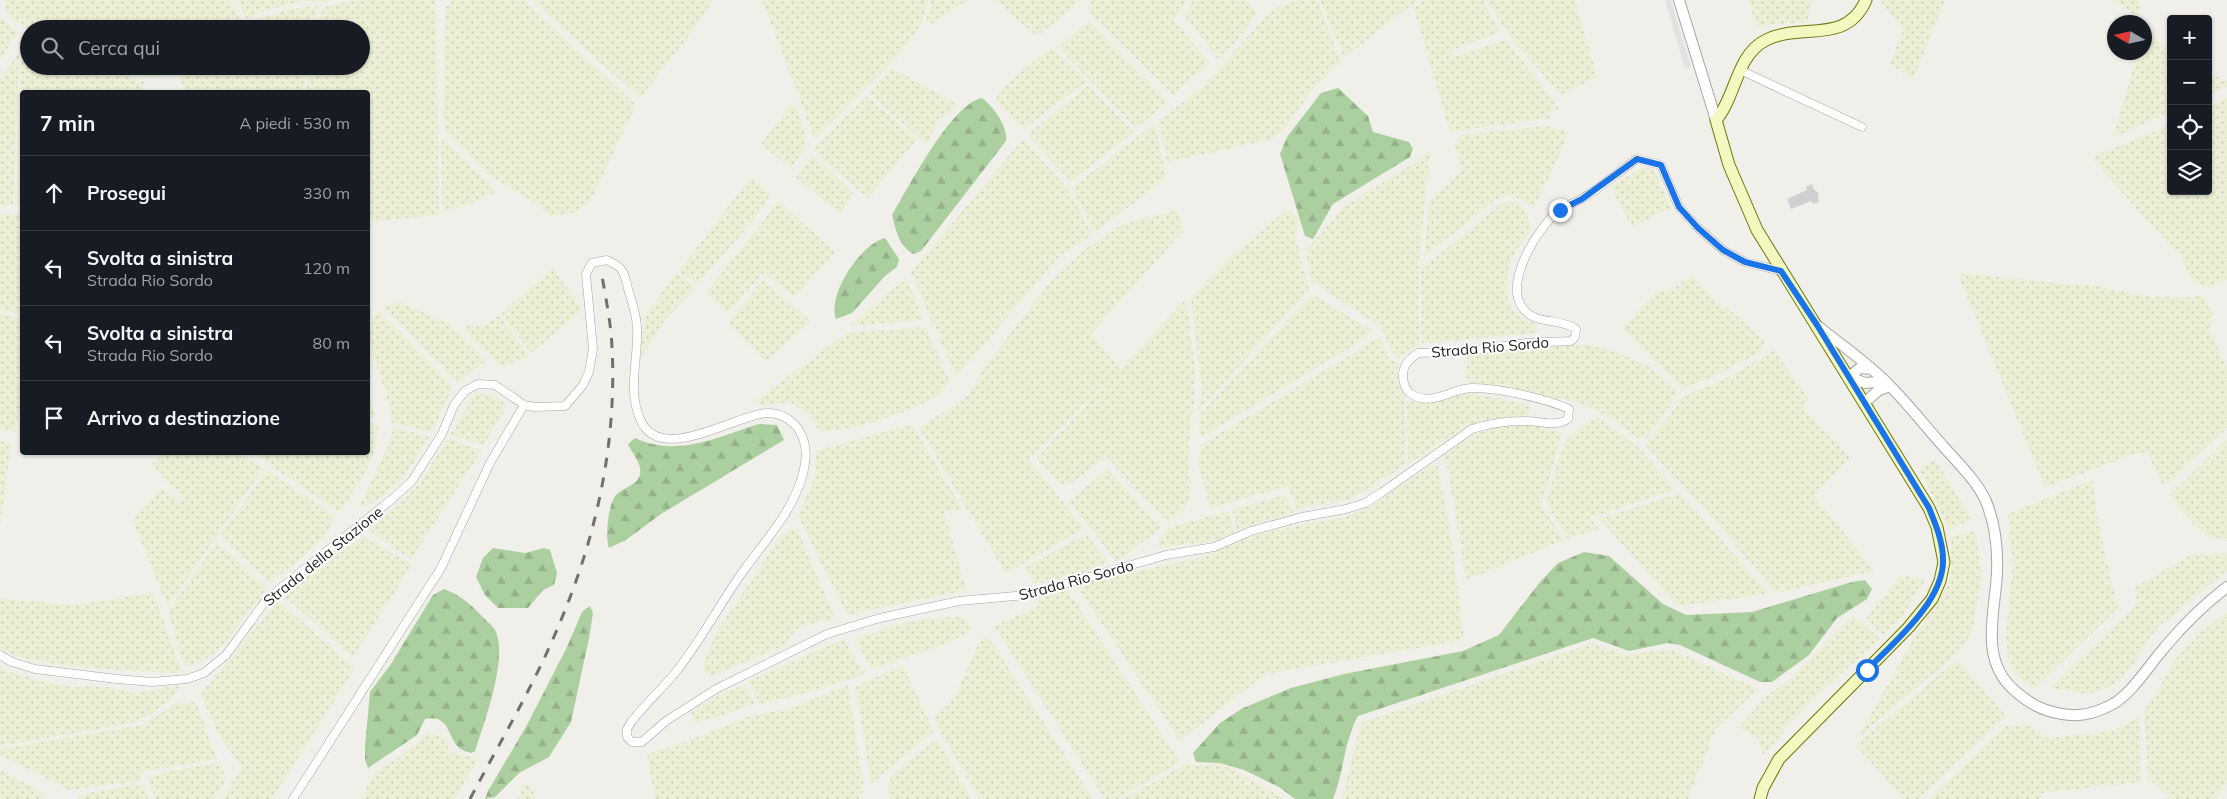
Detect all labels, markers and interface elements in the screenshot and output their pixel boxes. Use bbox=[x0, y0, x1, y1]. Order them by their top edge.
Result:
north arrow bbox=[2107, 15, 2152, 60]
map controls bbox=[2167, 15, 2212, 195]
button: + bbox=[2167, 15, 2212, 60]
search box bbox=[20, 20, 370, 75]
icon: search bbox=[38, 34, 66, 62]
text: Cerca qui bbox=[78, 36, 160, 60]
button: − bbox=[2167, 60, 2212, 105]
button: locate bbox=[2167, 105, 2212, 150]
text: 7 min bbox=[40, 110, 95, 136]
text: A piedi · 530 m bbox=[239, 113, 350, 133]
button: layers bbox=[2167, 150, 2212, 195]
icon: ahead bbox=[40, 179, 68, 207]
text: Prosegui bbox=[87, 181, 166, 205]
text: 330 m bbox=[303, 183, 350, 203]
route end bbox=[1549, 199, 1572, 222]
text: Svolta a sinistra bbox=[87, 246, 233, 270]
icon: left bbox=[40, 254, 68, 282]
text: 120 m bbox=[303, 258, 350, 278]
text: Strada Rio Sordo bbox=[87, 270, 213, 290]
text: Svolta a sinistra bbox=[87, 321, 233, 345]
icon: left bbox=[40, 329, 68, 357]
street label: Strada Rio Sordo bbox=[1430, 332, 1550, 362]
text: 80 m bbox=[313, 333, 350, 353]
text: Strada Rio Sordo bbox=[87, 345, 213, 365]
icon: arrive bbox=[40, 404, 68, 432]
text: Arrivo a destinazione bbox=[87, 406, 280, 430]
street label: Strada della Stazione bbox=[259, 502, 387, 610]
street label: Strada Rio Sordo bbox=[1016, 556, 1136, 604]
route start bbox=[1856, 659, 1879, 682]

